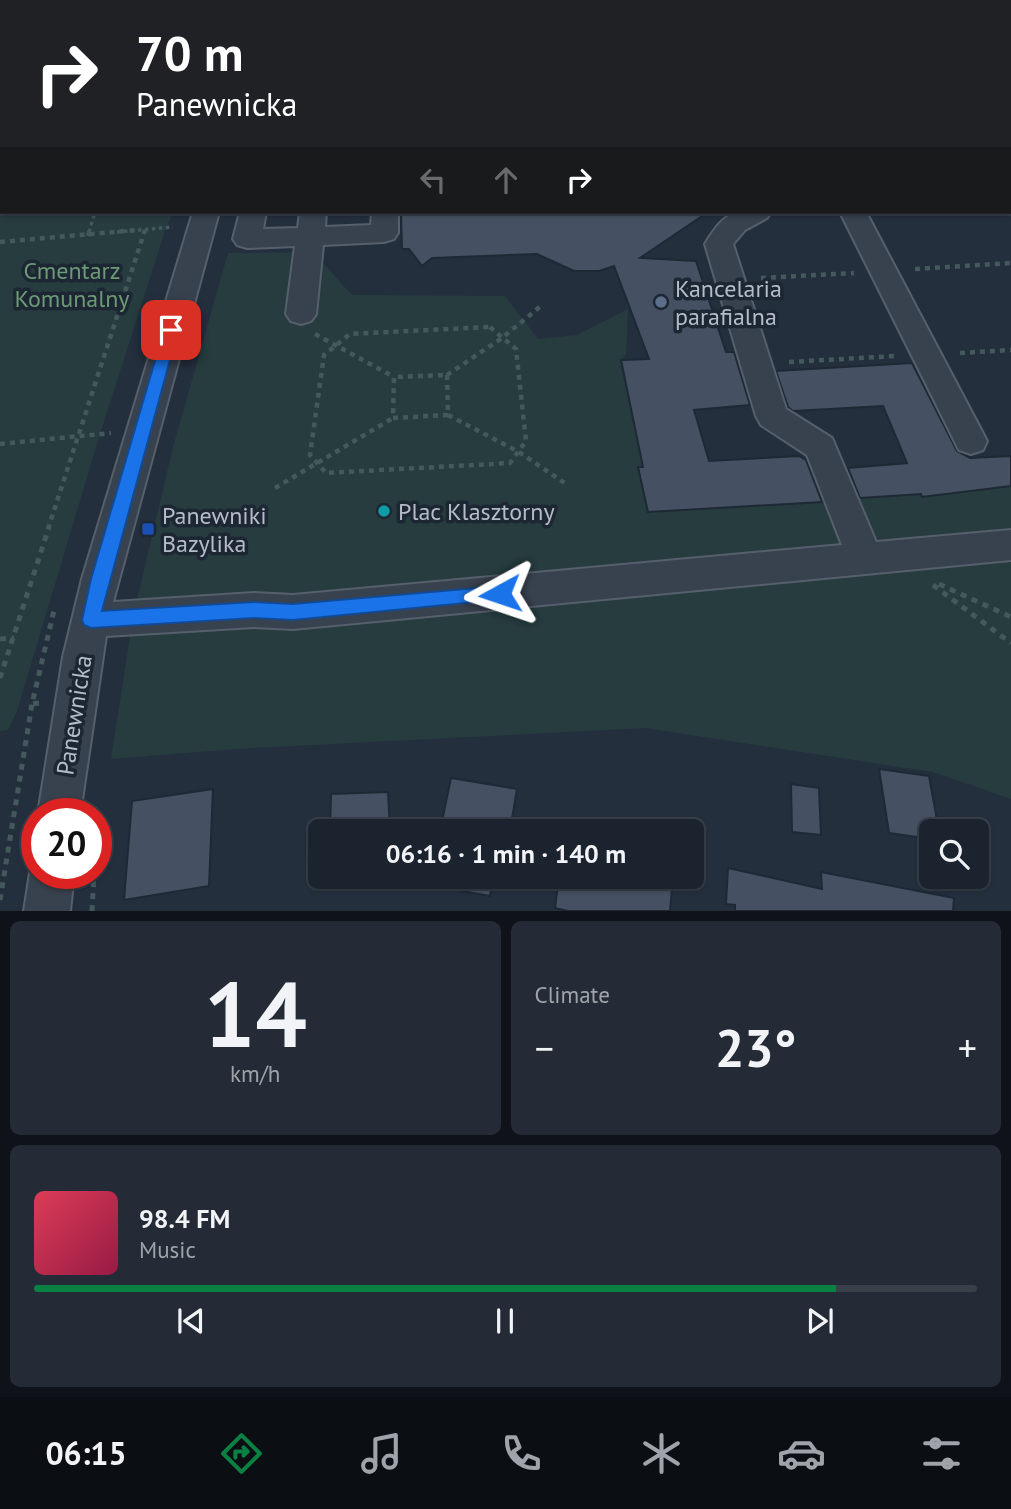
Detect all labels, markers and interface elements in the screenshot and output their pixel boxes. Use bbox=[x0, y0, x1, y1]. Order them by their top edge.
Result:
text: 70 m bbox=[136, 21, 243, 85]
icon: right bbox=[21, 28, 112, 119]
text: Panewnicka bbox=[136, 83, 297, 125]
icon: left bbox=[414, 161, 452, 199]
icon: ahead bbox=[487, 161, 525, 199]
icon: right bbox=[560, 161, 598, 199]
park label: Cmentarz Komunalny bbox=[14, 255, 130, 314]
place label: Kancelaria parafialna bbox=[675, 273, 782, 332]
marker: Kancelaria parafialna bbox=[653, 294, 669, 310]
pin bbox=[141, 300, 201, 360]
icon: arrive bbox=[152, 311, 190, 349]
place label: Plac Klasztorny bbox=[398, 496, 555, 527]
place label: Panewniki Bazylika bbox=[162, 500, 267, 559]
marker: Plac Klasztorny bbox=[376, 503, 392, 519]
marker: Panewniki Bazylika bbox=[140, 521, 156, 537]
position arrow bbox=[463, 557, 537, 631]
street label: Panewnicka bbox=[49, 653, 99, 777]
speed limit sign: 20 bbox=[21, 798, 112, 889]
map controls bbox=[919, 819, 989, 889]
button: search bbox=[919, 819, 989, 889]
text: 06:16 · 1 min · 140 m bbox=[386, 837, 626, 870]
text: 14 bbox=[204, 954, 307, 1072]
text: Climate bbox=[535, 980, 610, 1009]
text: 23° bbox=[715, 1014, 797, 1081]
text: − bbox=[535, 1023, 554, 1072]
text: + bbox=[958, 1023, 977, 1072]
text: km/h bbox=[230, 1059, 280, 1088]
text: 98.4 FM bbox=[139, 1202, 230, 1235]
text: Music bbox=[139, 1235, 196, 1264]
icon: previous bbox=[172, 1302, 210, 1340]
icon: pause bbox=[486, 1302, 524, 1340]
icon: next bbox=[801, 1302, 839, 1340]
icon: directions bbox=[217, 1429, 266, 1478]
icon: music bbox=[357, 1429, 406, 1478]
icon: phone bbox=[497, 1429, 546, 1478]
icon: climate bbox=[637, 1429, 686, 1478]
icon: car bbox=[777, 1429, 826, 1478]
icon: filters bbox=[917, 1429, 966, 1478]
text: 06:15 bbox=[45, 1432, 127, 1474]

